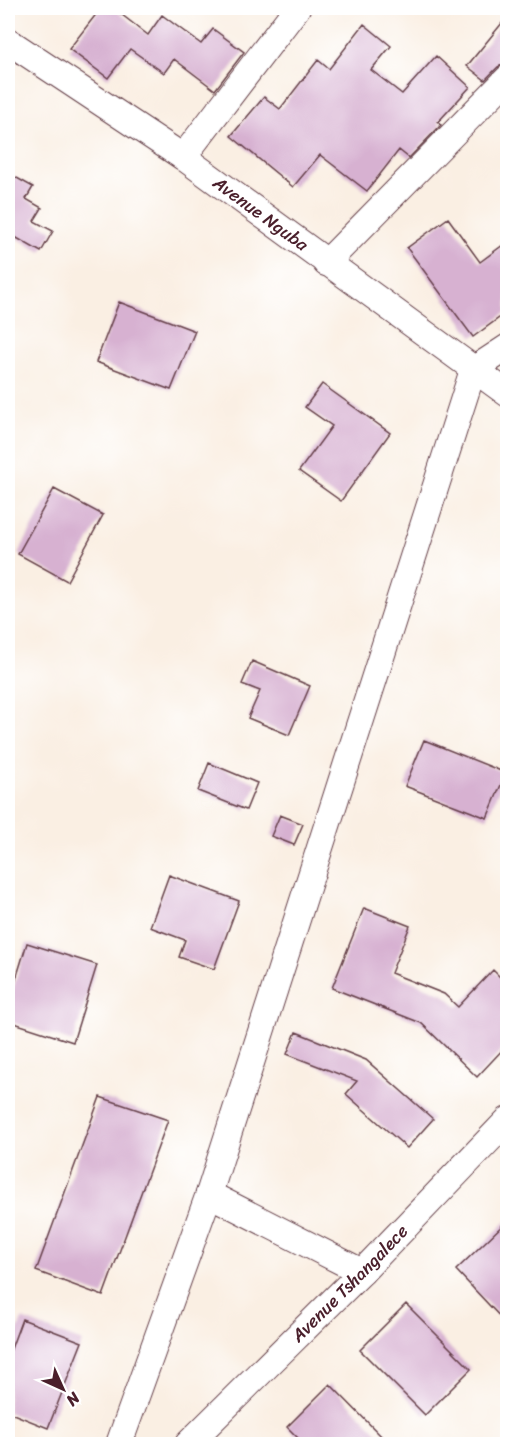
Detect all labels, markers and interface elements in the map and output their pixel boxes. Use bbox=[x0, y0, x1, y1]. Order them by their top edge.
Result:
street label: Avenue Nguba bbox=[205, 167, 316, 260]
street label: Avenue Tshangalece bbox=[283, 1217, 416, 1351]
north arrow bbox=[33, 1359, 93, 1419]
text: N bbox=[58, 1384, 88, 1414]

